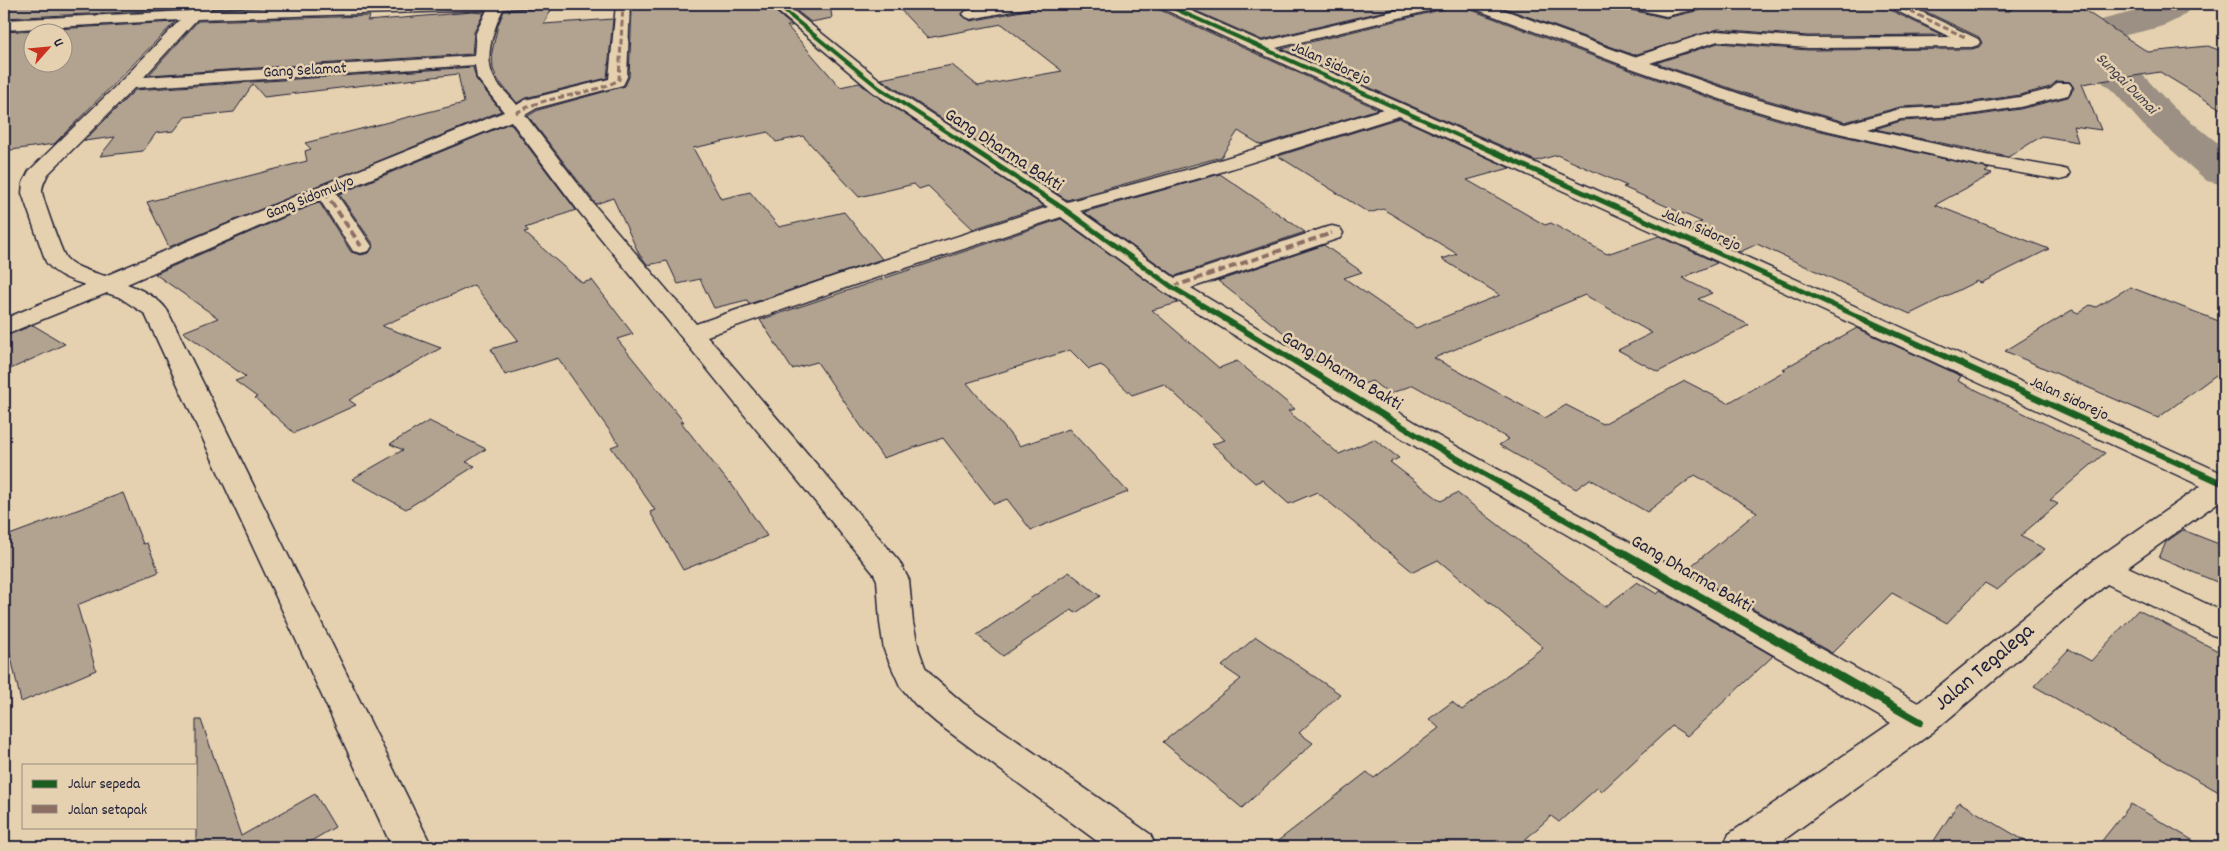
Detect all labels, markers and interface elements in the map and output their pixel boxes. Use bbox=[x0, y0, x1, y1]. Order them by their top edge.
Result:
north arrow bbox=[22, 22, 72, 72]
text: U bbox=[47, 35, 68, 51]
street label: Jalan Sidorejo bbox=[1288, 36, 1374, 92]
water label: Sungai Dumai bbox=[2090, 48, 2164, 122]
street label: Gang Selamat bbox=[263, 57, 347, 85]
street label: Gang Dharma Bakti bbox=[938, 102, 1068, 200]
street label: Gang Sidomulyo bbox=[262, 170, 358, 226]
street label: Jalan Sidorejo bbox=[1658, 202, 1744, 258]
street label: Gang Dharma Bakti bbox=[1275, 325, 1407, 419]
street label: Jalan Sidorejo bbox=[2026, 371, 2112, 427]
street label: Gang Dharma Bakti bbox=[1625, 529, 1757, 621]
street label: Jalan Tegalega bbox=[1928, 616, 2042, 719]
legend bbox=[22, 764, 198, 828]
text: Jalur sepeda bbox=[68, 774, 141, 796]
text: Jalan setapak bbox=[68, 800, 147, 822]

